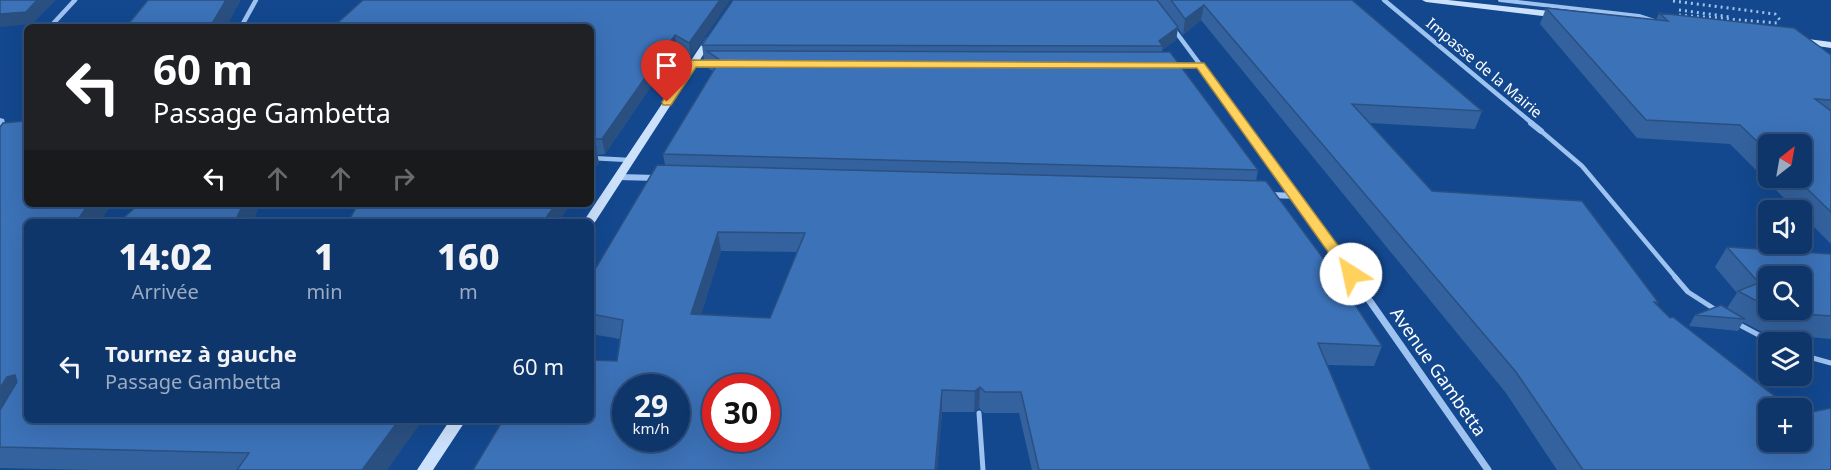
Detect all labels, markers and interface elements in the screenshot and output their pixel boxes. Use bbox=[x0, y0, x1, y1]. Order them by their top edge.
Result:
street label: Impasse de la Mairie bbox=[1422, 13, 1547, 122]
text: 60 m bbox=[153, 40, 253, 97]
pin bbox=[641, 40, 692, 102]
icon: left bbox=[54, 48, 132, 126]
icon: arrive bbox=[650, 49, 683, 82]
text: Passage Gambetta bbox=[153, 94, 391, 131]
north arrow bbox=[1758, 134, 1812, 188]
map controls bbox=[1758, 134, 1812, 452]
icon: left bbox=[198, 162, 231, 195]
icon: ahead bbox=[261, 162, 294, 195]
icon: ahead bbox=[324, 162, 357, 195]
icon: right bbox=[387, 162, 420, 195]
button: sound bbox=[1758, 200, 1812, 254]
text: 14:02 bbox=[118, 232, 212, 281]
text: 1 bbox=[314, 232, 335, 281]
text: 160 bbox=[437, 232, 500, 281]
position arrow bbox=[1319, 242, 1383, 306]
button: search bbox=[1758, 266, 1812, 320]
text: Arrivée bbox=[132, 278, 199, 305]
text: min bbox=[306, 278, 343, 305]
text: m bbox=[459, 278, 478, 305]
street label: Avenue Gambetta bbox=[1385, 302, 1492, 441]
button: layers bbox=[1758, 332, 1812, 386]
text: Tournez à gauche bbox=[105, 338, 297, 368]
icon: left bbox=[54, 350, 87, 383]
text: 60 m bbox=[513, 351, 564, 381]
text: Passage Gambetta bbox=[105, 368, 281, 395]
speed limit sign: 30 bbox=[702, 374, 780, 452]
text: 29 bbox=[634, 385, 668, 426]
button: + bbox=[1758, 398, 1812, 452]
text: km/h bbox=[633, 418, 669, 438]

